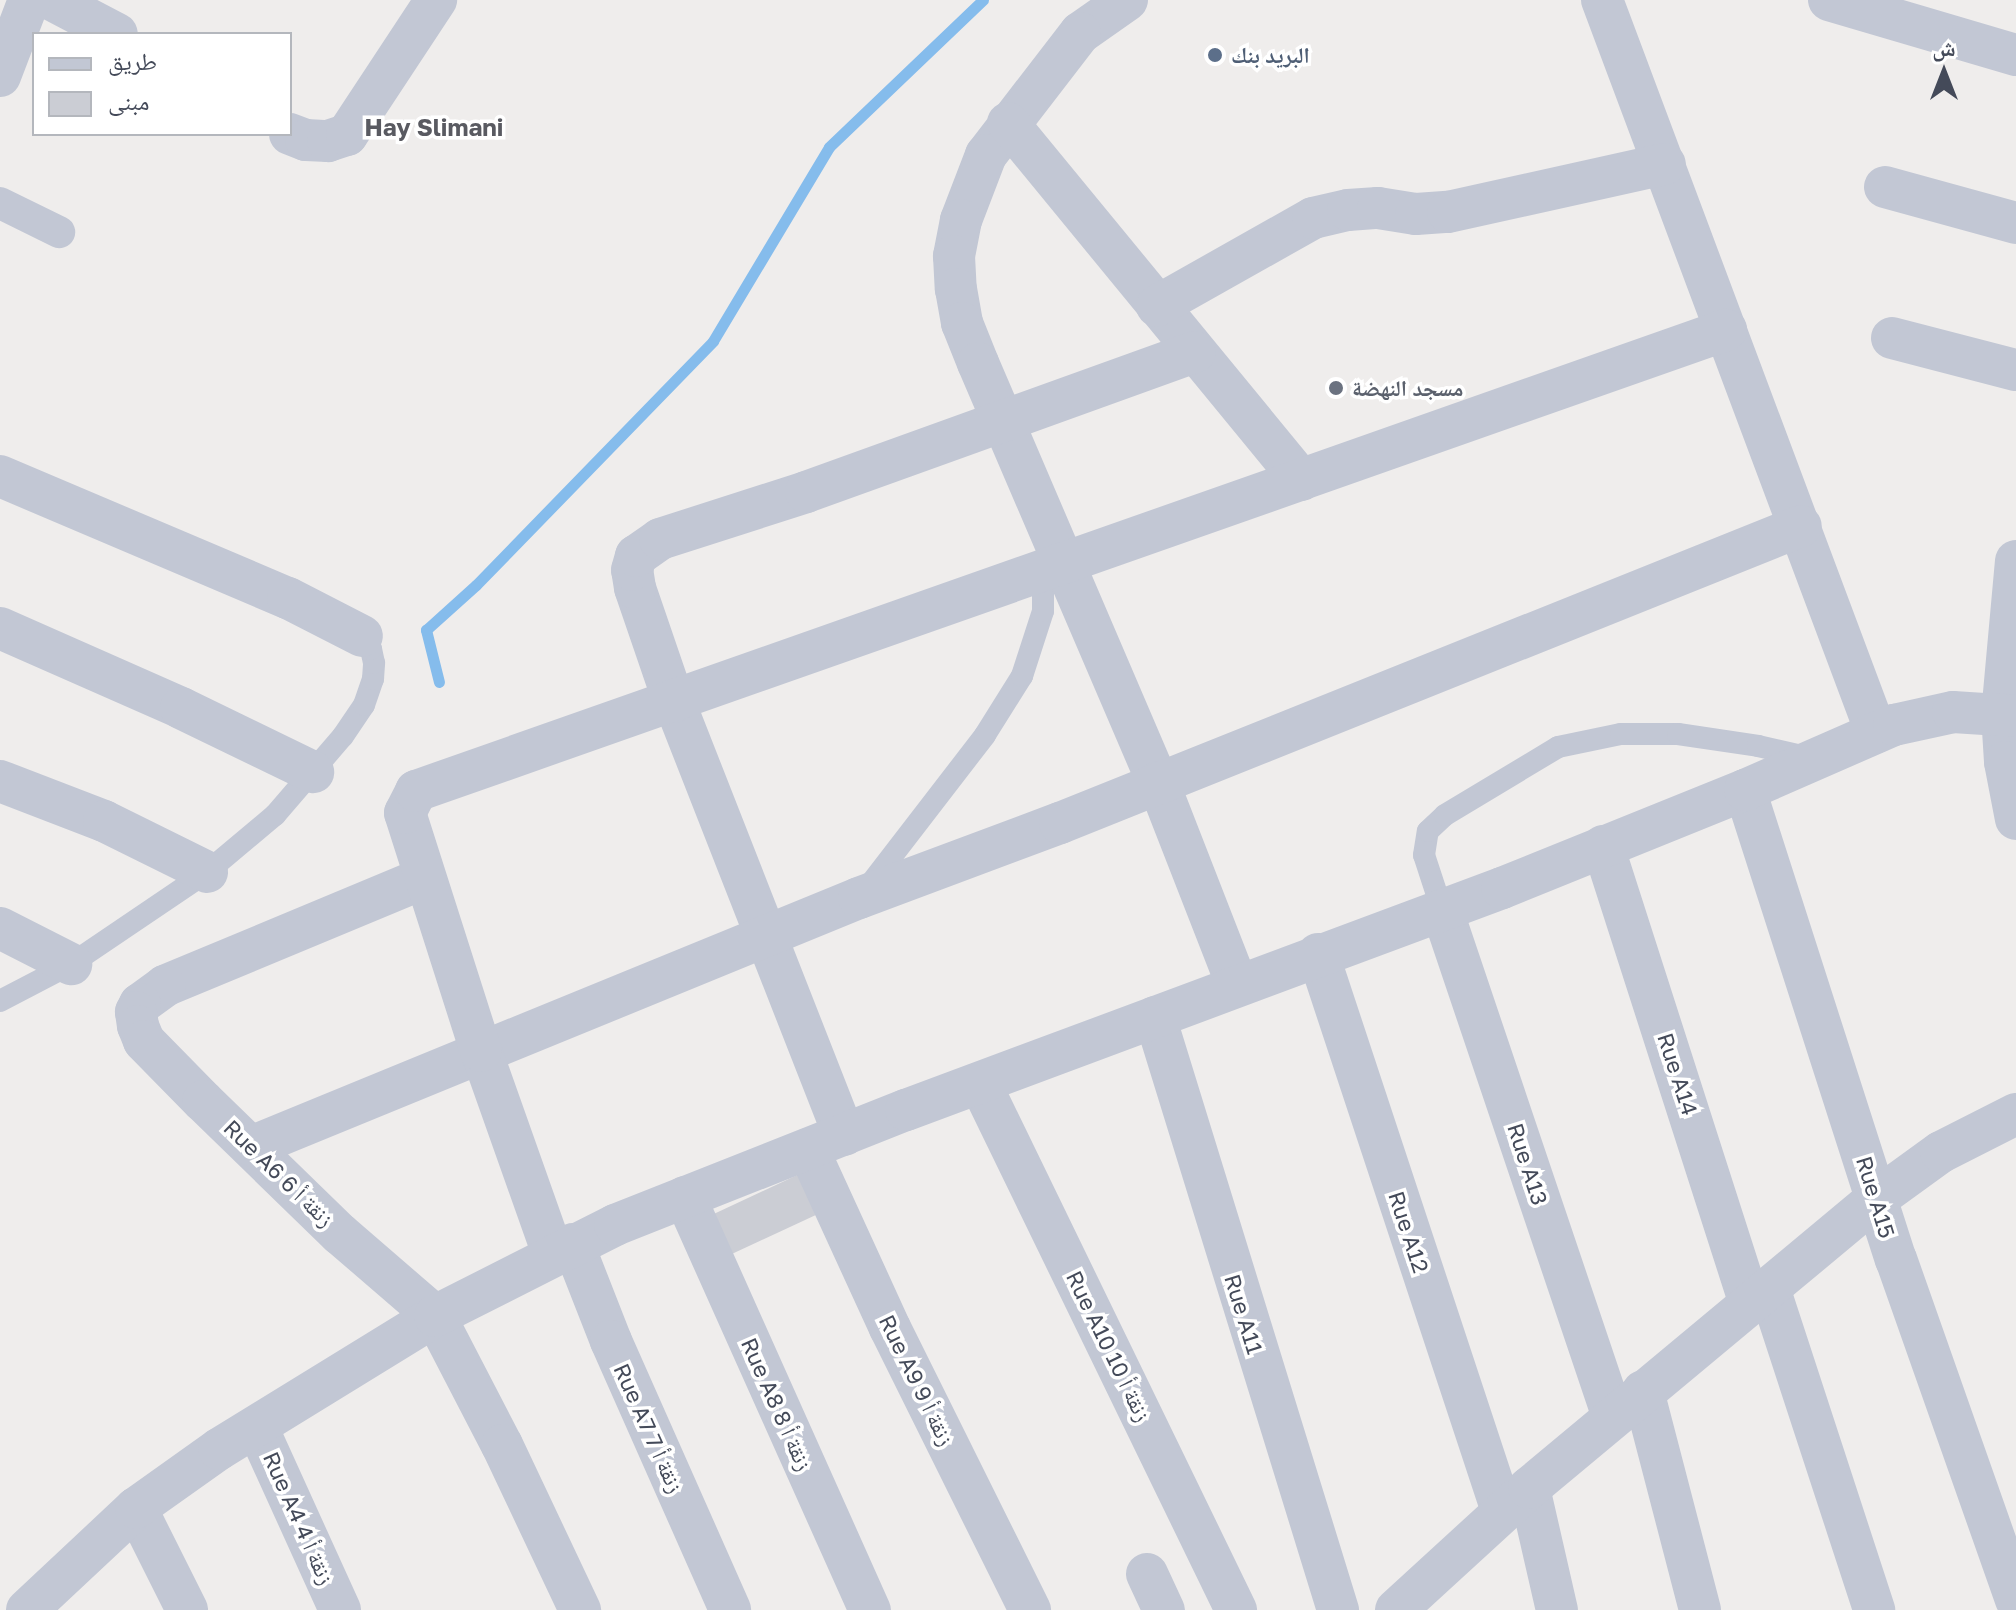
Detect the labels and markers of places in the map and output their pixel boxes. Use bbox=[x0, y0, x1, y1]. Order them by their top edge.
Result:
place label: البريد بنك bbox=[1231, 42, 1310, 68]
marker: البريد بنك bbox=[1206, 46, 1224, 64]
place label: مسجد النهضة bbox=[1352, 375, 1463, 401]
marker: مسجد النهضة bbox=[1327, 379, 1345, 397]

